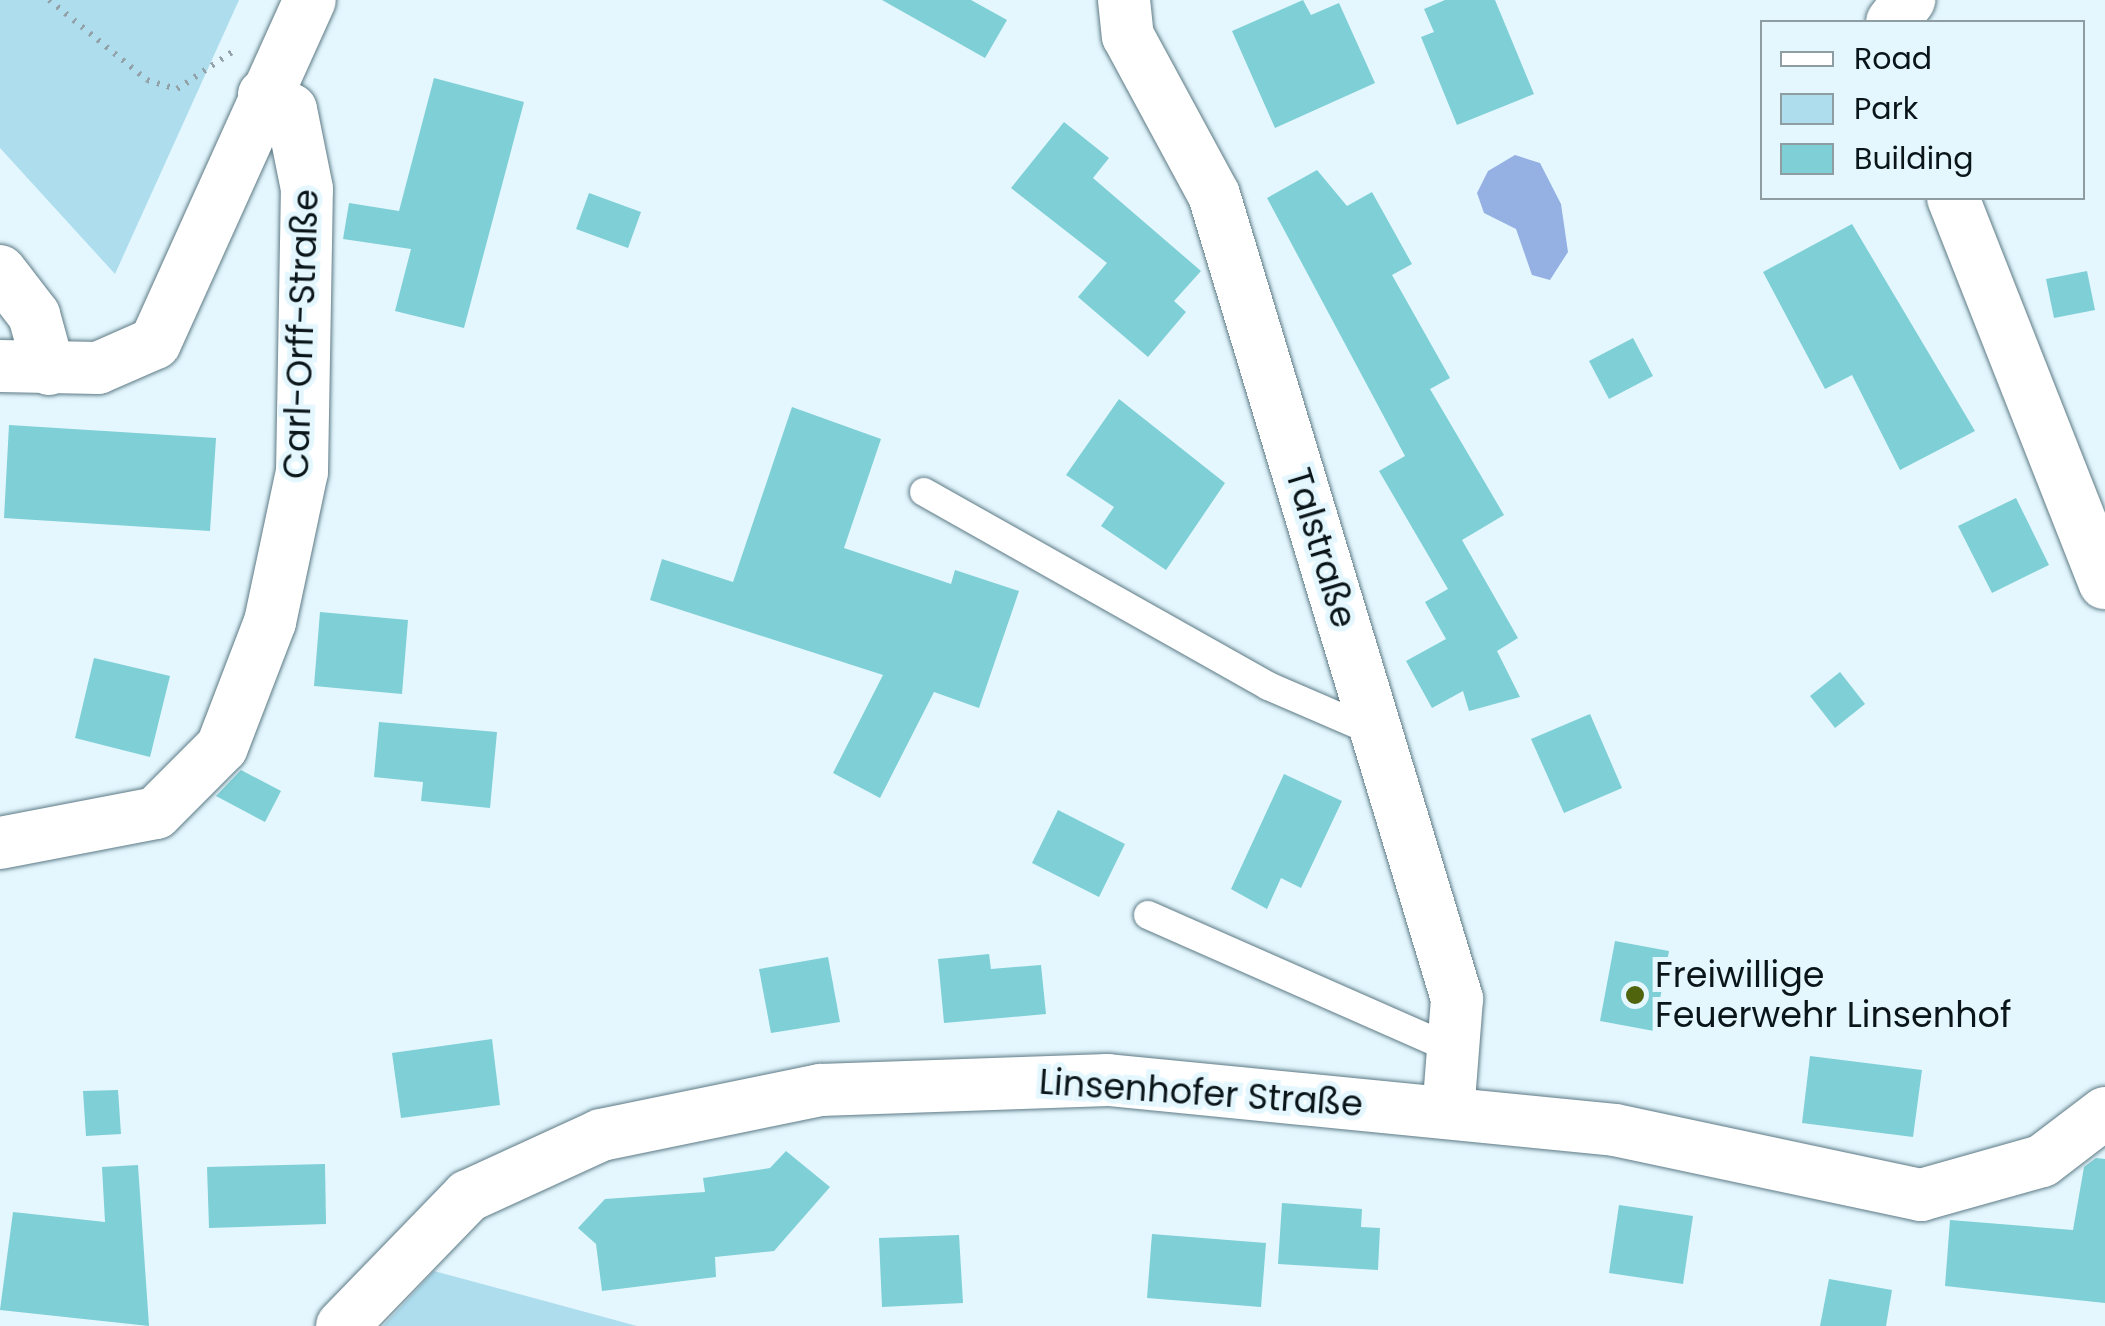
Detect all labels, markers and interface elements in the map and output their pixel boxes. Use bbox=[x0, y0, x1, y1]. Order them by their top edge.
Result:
legend bbox=[1760, 20, 2085, 200]
text: Road bbox=[1854, 37, 1932, 80]
text: Park bbox=[1854, 87, 1918, 130]
text: Building bbox=[1854, 137, 1974, 180]
street label: Carl-Orff-Straße bbox=[275, 188, 327, 480]
street label: Talstraße bbox=[1277, 463, 1365, 633]
place label: Freiwillige Feuerwehr Linsenhof bbox=[1655, 954, 2012, 1036]
marker: Freiwillige Feuerwehr Linsenhof bbox=[1624, 984, 1646, 1006]
street label: Linsenhofer Straße bbox=[1038, 1061, 1364, 1125]

